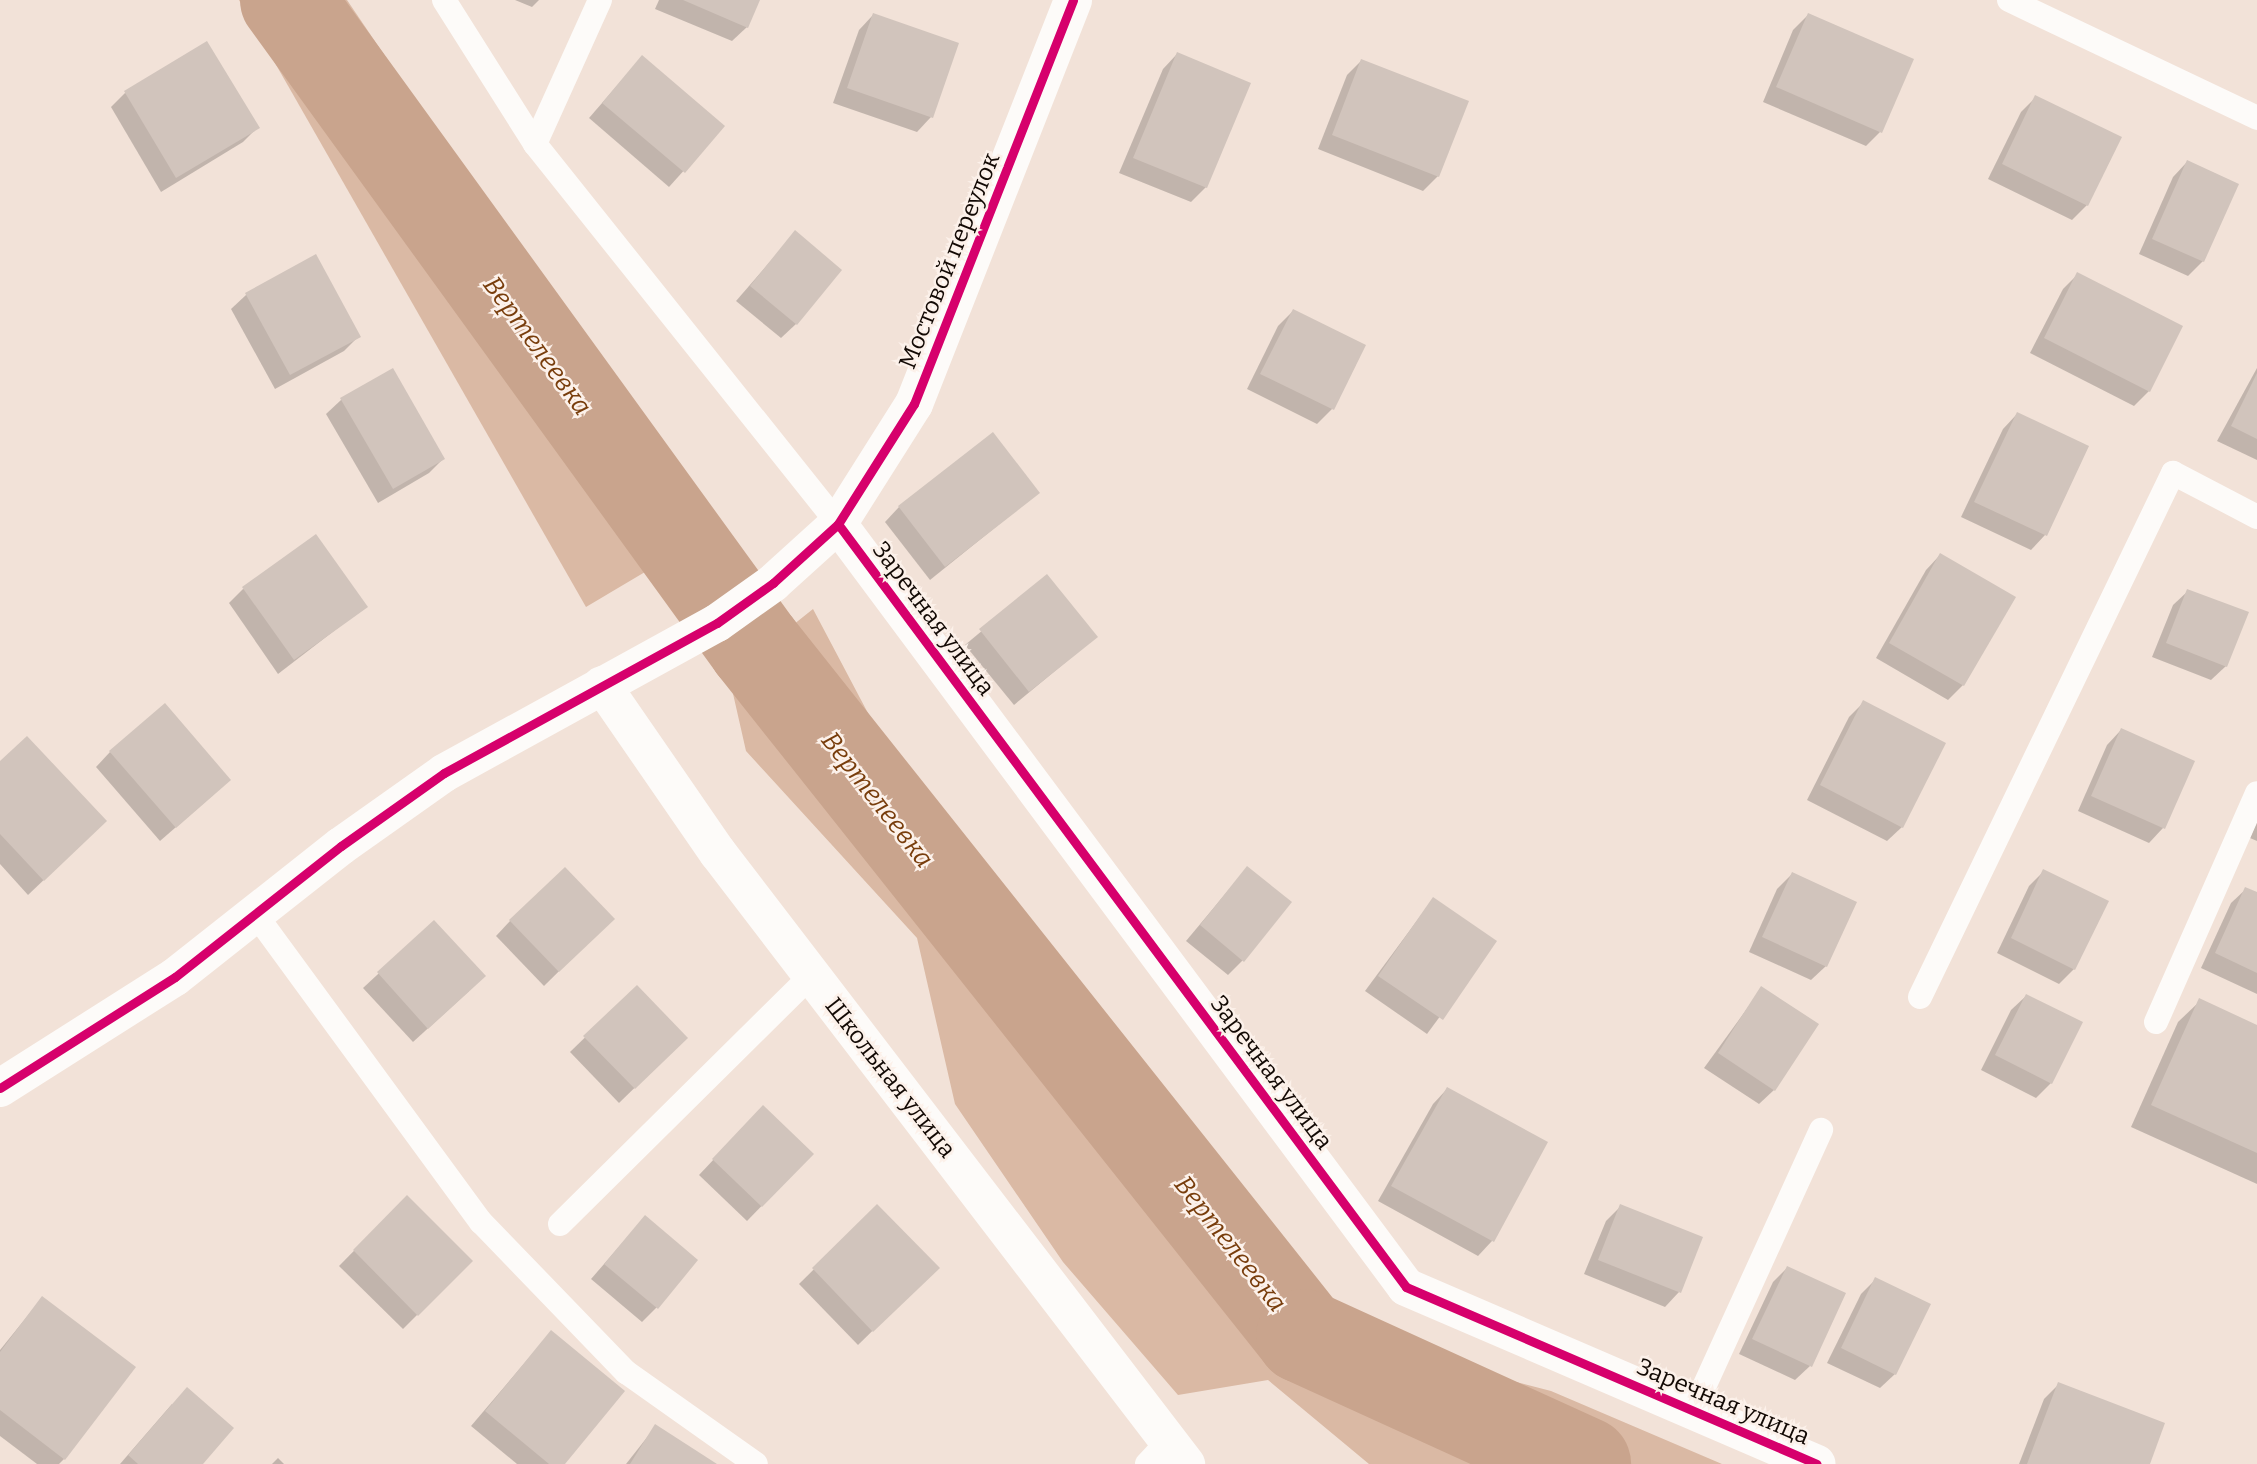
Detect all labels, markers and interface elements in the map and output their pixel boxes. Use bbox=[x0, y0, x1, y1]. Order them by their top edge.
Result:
street label: Мостовой переулок bbox=[894, 149, 1006, 373]
water label: Вертелеевка bbox=[476, 271, 598, 421]
street label: Заречная улица bbox=[866, 536, 1000, 702]
water label: Вертелеевка bbox=[814, 726, 940, 874]
street label: Заречная улица bbox=[1204, 990, 1338, 1156]
street label: Школьная улица bbox=[819, 992, 961, 1164]
water label: Вертелеевка bbox=[1167, 1170, 1293, 1318]
street label: Заречная улица bbox=[1632, 1353, 1814, 1451]

